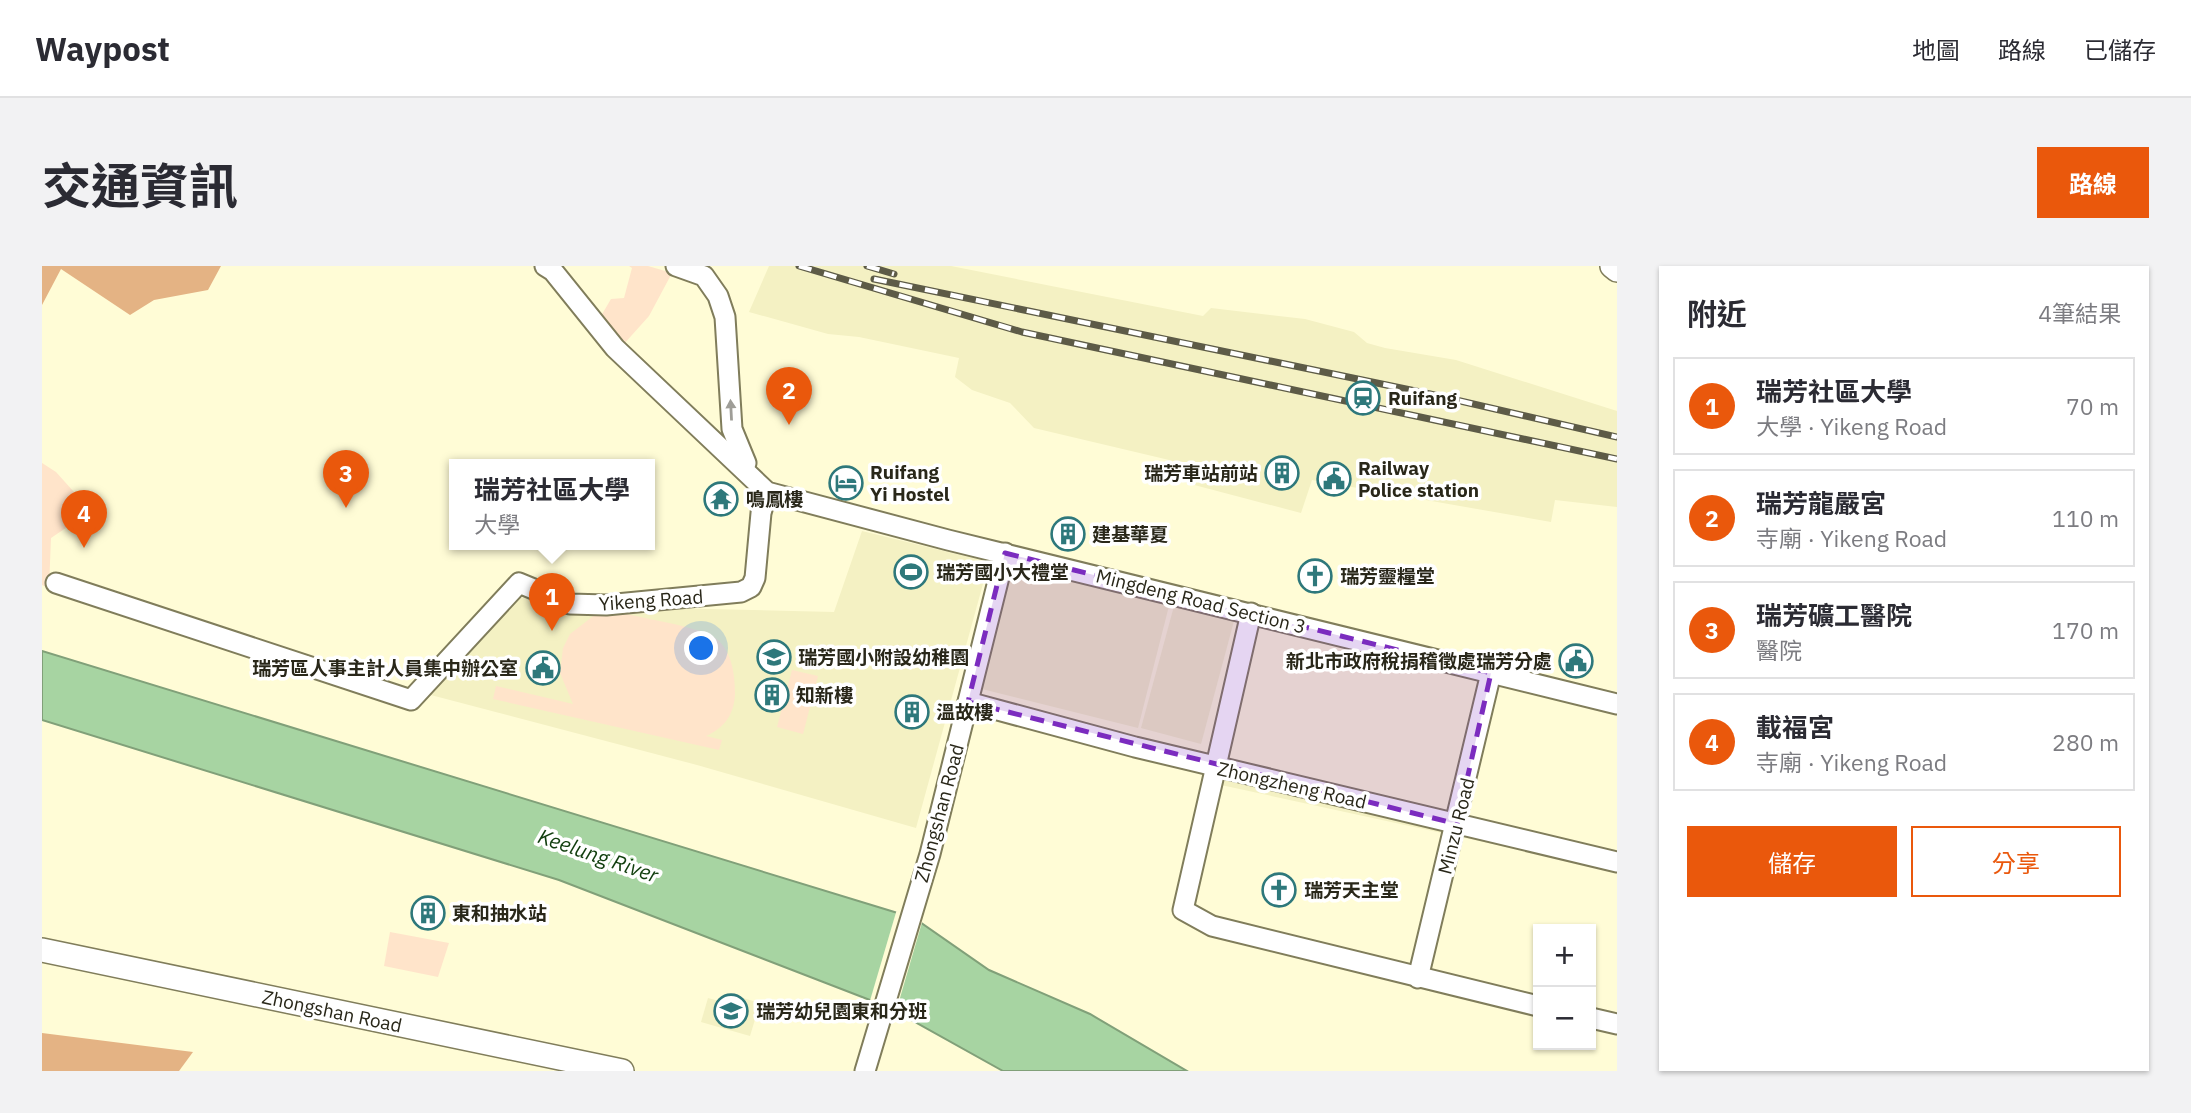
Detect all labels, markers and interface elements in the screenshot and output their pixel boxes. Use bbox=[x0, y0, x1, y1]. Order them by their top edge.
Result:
text: Waypost bbox=[35, 27, 170, 70]
text: 地圖 bbox=[1912, 34, 1960, 66]
text: 路線 bbox=[1998, 34, 2046, 66]
text: 已儲存 bbox=[2084, 34, 2156, 66]
button: 路線 bbox=[2037, 147, 2149, 218]
text: 交通資訊 bbox=[42, 154, 238, 217]
text: 附近 bbox=[1687, 294, 1747, 333]
text: 4筆結果 bbox=[2038, 298, 2121, 328]
pin: 2 bbox=[766, 367, 812, 425]
text: 瑞芳社區大學 bbox=[1756, 374, 1912, 408]
station icon: Ruifang bbox=[1344, 379, 1382, 417]
place label: Ruifang bbox=[1388, 386, 1458, 410]
text: 1 bbox=[1705, 391, 1719, 421]
text: 70 m bbox=[2066, 391, 2119, 421]
one-way arrow bbox=[725, 398, 736, 420]
text: 大學 · Yikeng Road bbox=[1756, 411, 1947, 441]
pin: 3 bbox=[323, 450, 369, 508]
building icon: 瑞芳車站前站 bbox=[1263, 454, 1301, 492]
place label: Railway Police station bbox=[1358, 456, 1479, 502]
popup bbox=[449, 459, 655, 550]
place label: Ruifang Yi Hostel bbox=[870, 460, 950, 506]
public building icon: Railway Police station bbox=[1315, 460, 1353, 498]
place label: 瑞芳車站前站 bbox=[1144, 461, 1258, 485]
hotel icon: Ruifang Yi Hostel bbox=[827, 464, 865, 502]
text: 瑞芳社區大學 bbox=[474, 472, 630, 506]
temple icon: 鳴鳳樓 bbox=[702, 480, 740, 518]
text: 瑞芳龍嚴宮 bbox=[1756, 486, 1886, 520]
place label: 鳴鳳樓 bbox=[746, 487, 803, 511]
pin: 4 bbox=[61, 490, 107, 548]
text: 2 bbox=[1705, 503, 1719, 533]
text: 110 m bbox=[2052, 503, 2119, 533]
text: 大學 bbox=[474, 509, 520, 539]
building icon: 建基華夏 bbox=[1049, 515, 1087, 553]
place label: 建基華夏 bbox=[1092, 522, 1168, 546]
text: 寺廟 · Yikeng Road bbox=[1756, 523, 1947, 553]
sports icon: 瑞芳國小大禮堂 bbox=[892, 553, 930, 591]
church icon: 瑞芳靈糧堂 bbox=[1296, 557, 1334, 595]
place label: 瑞芳國小大禮堂 bbox=[936, 560, 1069, 584]
street label: Mingdeng Road Section 3 bbox=[1094, 563, 1308, 639]
place label: 瑞芳靈糧堂 bbox=[1340, 564, 1435, 588]
pin: 1 bbox=[529, 573, 575, 631]
street label: Yikeng Road bbox=[598, 584, 704, 616]
text: 瑞芳礦工醫院 bbox=[1756, 598, 1912, 632]
text: 3 bbox=[1705, 615, 1719, 645]
text: 170 m bbox=[2052, 615, 2119, 645]
your location bbox=[684, 631, 718, 665]
text: 醫院 bbox=[1756, 635, 1802, 665]
school or university icon: 瑞芳國小附設幼稚園 bbox=[755, 638, 793, 676]
public building icon: 新北市政府稅捐稽徵處瑞芳分處 bbox=[1557, 642, 1595, 680]
place label: 瑞芳國小附設幼稚園 bbox=[798, 645, 969, 669]
public building icon: 瑞芳區人事主計人員集中辦公室 bbox=[524, 649, 562, 687]
place label: 新北市政府稅捐稽徵處瑞芳分處 bbox=[1286, 649, 1552, 673]
place label: 瑞芳區人事主計人員集中辦公室 bbox=[252, 656, 518, 680]
building icon: 知新樓 bbox=[753, 676, 791, 714]
place label: 知新樓 bbox=[796, 683, 853, 707]
building icon: 溫故樓 bbox=[893, 693, 931, 731]
place label: 溫故樓 bbox=[936, 700, 993, 724]
text: 載福宮 bbox=[1756, 710, 1834, 744]
text: 4 bbox=[1705, 727, 1719, 757]
text: 280 m bbox=[2052, 727, 2119, 757]
street label: Zhongshan Road bbox=[909, 741, 969, 885]
text: 寺廟 · Yikeng Road bbox=[1756, 747, 1947, 777]
street label: Zhongzheng Road bbox=[1215, 756, 1369, 814]
street label: Minzu Road bbox=[1432, 775, 1480, 877]
water label: Keelung River bbox=[534, 821, 663, 889]
button: 儲存 bbox=[1687, 826, 1897, 897]
button: 分享 bbox=[1911, 826, 2121, 897]
church icon: 瑞芳天主堂 bbox=[1260, 871, 1298, 909]
place label: 瑞芳天主堂 bbox=[1304, 878, 1399, 902]
building icon: 東和抽水站 bbox=[409, 894, 447, 932]
place label: 東和抽水站 bbox=[452, 901, 547, 925]
map controls bbox=[1533, 924, 1596, 1050]
button: + bbox=[1533, 924, 1596, 987]
street label: Zhongshan Road bbox=[260, 984, 404, 1038]
button: − bbox=[1533, 987, 1596, 1050]
school or university icon: 瑞芳幼兒園東和分班 bbox=[712, 992, 750, 1030]
place label: 瑞芳幼兒園東和分班 bbox=[756, 999, 927, 1023]

